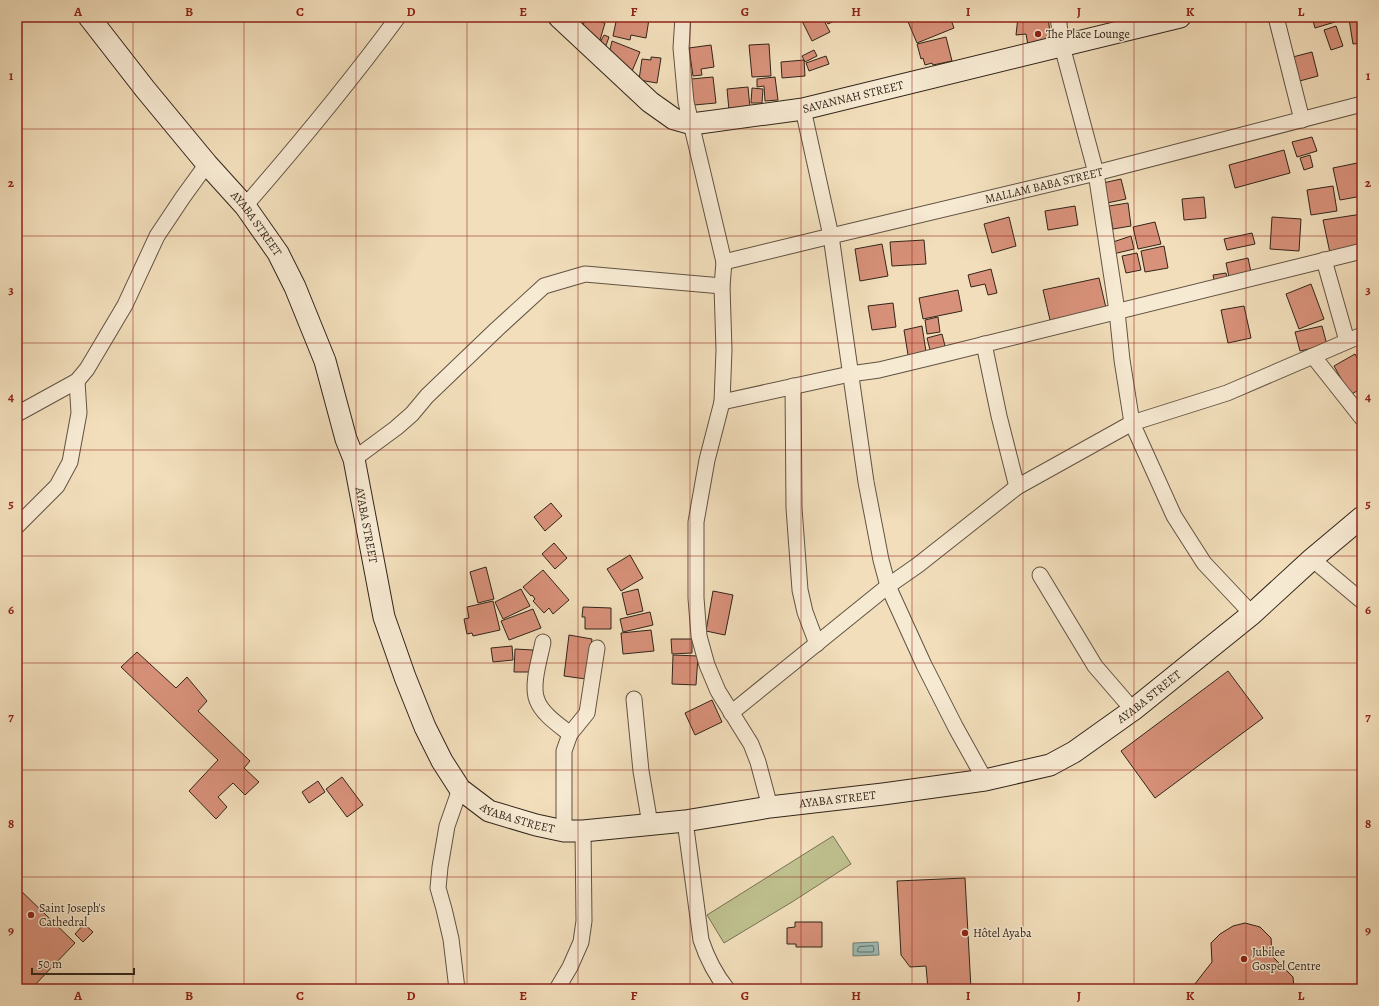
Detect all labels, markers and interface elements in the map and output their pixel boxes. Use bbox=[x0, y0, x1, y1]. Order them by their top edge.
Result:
text: A bbox=[73, 3, 83, 20]
text: B bbox=[185, 3, 193, 20]
text: C bbox=[296, 3, 304, 20]
text: D bbox=[406, 3, 416, 20]
text: E bbox=[519, 3, 527, 20]
text: F bbox=[631, 3, 638, 20]
text: G bbox=[741, 3, 749, 20]
text: H bbox=[851, 3, 861, 20]
text: I bbox=[966, 3, 971, 20]
text: J bbox=[1077, 3, 1081, 20]
text: K bbox=[1186, 3, 1195, 20]
text: L bbox=[1298, 3, 1305, 20]
place label: The Place Lounge bbox=[1046, 26, 1130, 42]
marker: The Place Lounge bbox=[1033, 29, 1043, 39]
text: 1 bbox=[9, 67, 14, 84]
text: 1 bbox=[1366, 67, 1371, 84]
street label: SAVANNAH STREET bbox=[801, 77, 905, 117]
street label: MALLAM BABA STREET bbox=[983, 163, 1105, 207]
text: 2 bbox=[8, 174, 15, 191]
text: 2 bbox=[1365, 174, 1372, 191]
street label: AYABA STREET bbox=[226, 187, 286, 260]
text: 3 bbox=[8, 281, 14, 298]
text: 3 bbox=[1365, 281, 1371, 298]
text: 4 bbox=[8, 388, 14, 405]
text: 4 bbox=[1365, 388, 1371, 405]
street label: AYABA STREET bbox=[351, 485, 382, 565]
text: 5 bbox=[8, 495, 14, 512]
text: 5 bbox=[1365, 495, 1371, 512]
text: 6 bbox=[8, 601, 14, 618]
text: 6 bbox=[1365, 601, 1371, 618]
street label: AYABA STREET bbox=[1113, 666, 1185, 727]
text: 7 bbox=[8, 708, 14, 725]
text: 7 bbox=[1365, 708, 1371, 725]
street label: AYABA STREET bbox=[797, 787, 877, 812]
street label: AYABA STREET bbox=[476, 798, 557, 837]
text: 8 bbox=[8, 815, 14, 832]
text: 8 bbox=[1365, 815, 1371, 832]
place label: Saint Joseph's Cathedral bbox=[39, 900, 106, 930]
marker: Saint Joseph's Cathedral bbox=[26, 910, 36, 920]
text: 9 bbox=[8, 922, 14, 939]
text: 9 bbox=[1365, 922, 1371, 939]
place label: Hôtel Ayaba bbox=[973, 925, 1032, 941]
marker: Hôtel Ayaba bbox=[960, 928, 970, 938]
place label: Jubilee Gospel Centre bbox=[1252, 944, 1321, 974]
scale bar bbox=[32, 950, 134, 976]
marker: Jubilee Gospel Centre bbox=[1239, 954, 1249, 964]
text: 50 m bbox=[38, 956, 62, 972]
text: A bbox=[73, 987, 83, 1004]
text: B bbox=[185, 987, 193, 1004]
text: C bbox=[296, 987, 304, 1004]
text: D bbox=[406, 987, 416, 1004]
text: E bbox=[519, 987, 527, 1004]
text: F bbox=[631, 987, 638, 1004]
text: G bbox=[741, 987, 749, 1004]
text: H bbox=[851, 987, 861, 1004]
text: I bbox=[966, 987, 971, 1004]
text: J bbox=[1077, 987, 1081, 1004]
text: K bbox=[1186, 987, 1195, 1004]
text: L bbox=[1298, 987, 1305, 1004]

